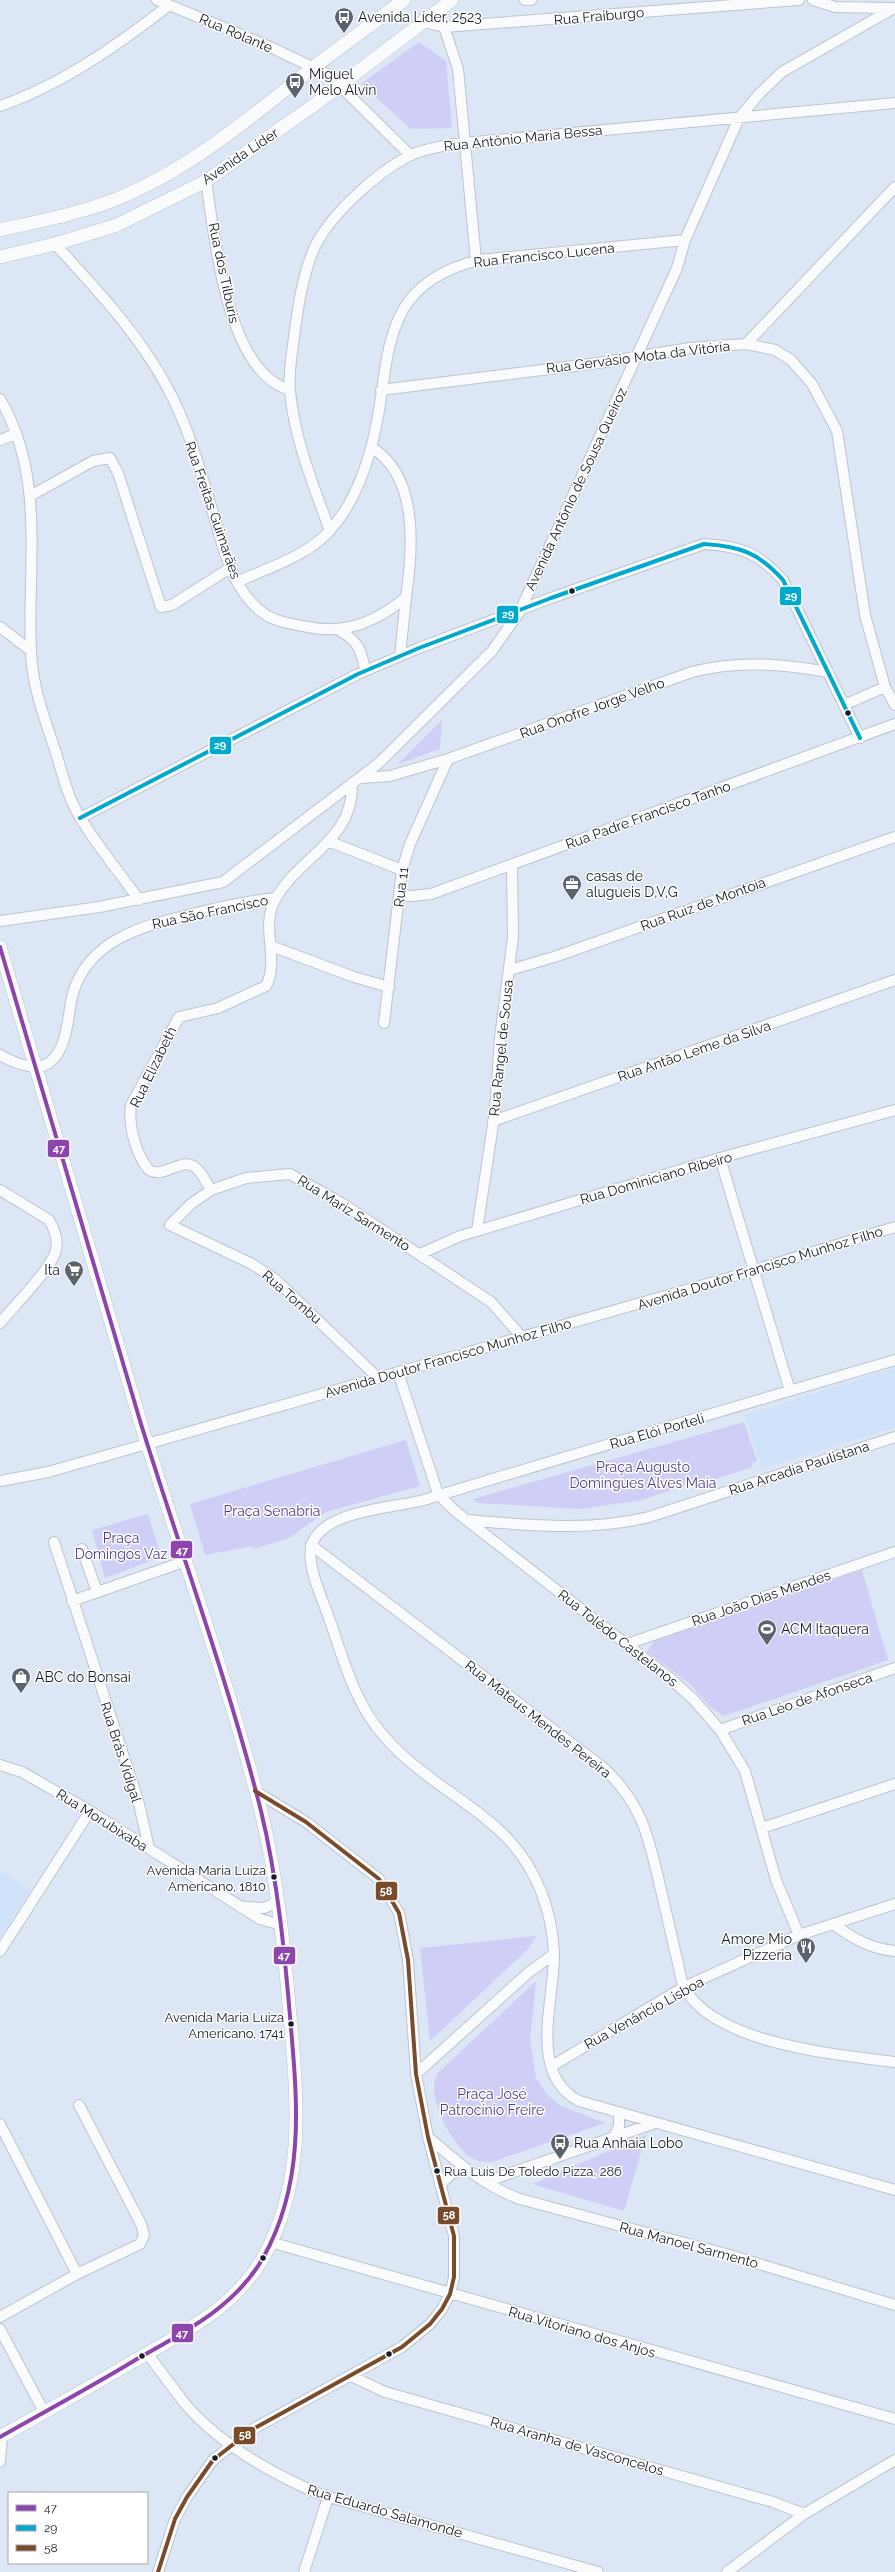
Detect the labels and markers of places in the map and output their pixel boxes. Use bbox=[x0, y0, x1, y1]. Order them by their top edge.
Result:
bus stop icon: Avenida Líder, 2523 bbox=[333, 6, 355, 34]
place label: Avenida Líder, 2523 bbox=[358, 9, 482, 25]
place label: Miguel Melo Alvin bbox=[309, 66, 376, 98]
bus stop icon: Miguel Melo Alvin bbox=[284, 71, 306, 99]
unlabelled marker bbox=[567, 586, 577, 596]
unlabelled marker bbox=[843, 708, 853, 718]
place label: casas de alugueis D,V,G bbox=[586, 868, 678, 900]
office icon: casas de alugueis D,V,G bbox=[561, 873, 583, 901]
supermarket icon: Ita bbox=[63, 1259, 85, 1287]
place label: Ita bbox=[44, 1262, 60, 1278]
sports icon: ACM Itaquera bbox=[756, 1618, 778, 1646]
place label: ACM Itaquera bbox=[781, 1621, 869, 1637]
shop icon: ABC do Bonsai bbox=[10, 1666, 32, 1694]
place label: ABC do Bonsai bbox=[35, 1669, 131, 1685]
place label: Avenida Maria Luiza Americano, 1810 bbox=[147, 1863, 266, 1894]
marker: Avenida Maria Luiza Americano, 1810 bbox=[269, 1872, 279, 1882]
place label: Amore Mio Pizzeria bbox=[721, 1931, 792, 1963]
restaurant icon: Amore Mio Pizzeria bbox=[795, 1936, 817, 1964]
place label: Avenida Maria Luiza Americano, 1741 bbox=[165, 2010, 284, 2041]
marker: Avenida Maria Luiza Americano, 1741 bbox=[286, 2019, 296, 2029]
bus stop icon: Rua Anhaia Lobo bbox=[549, 2132, 571, 2160]
place label: Rua Anhaia Lobo bbox=[574, 2135, 683, 2151]
place label: Rua Luís De Toledo Pizza, 286 bbox=[444, 2164, 622, 2179]
marker: Rua Luís De Toledo Pizza, 286 bbox=[432, 2166, 442, 2176]
unlabelled marker bbox=[258, 2253, 268, 2263]
unlabelled marker bbox=[384, 2349, 394, 2359]
unlabelled marker bbox=[137, 2351, 147, 2361]
unlabelled marker bbox=[210, 2453, 220, 2463]

